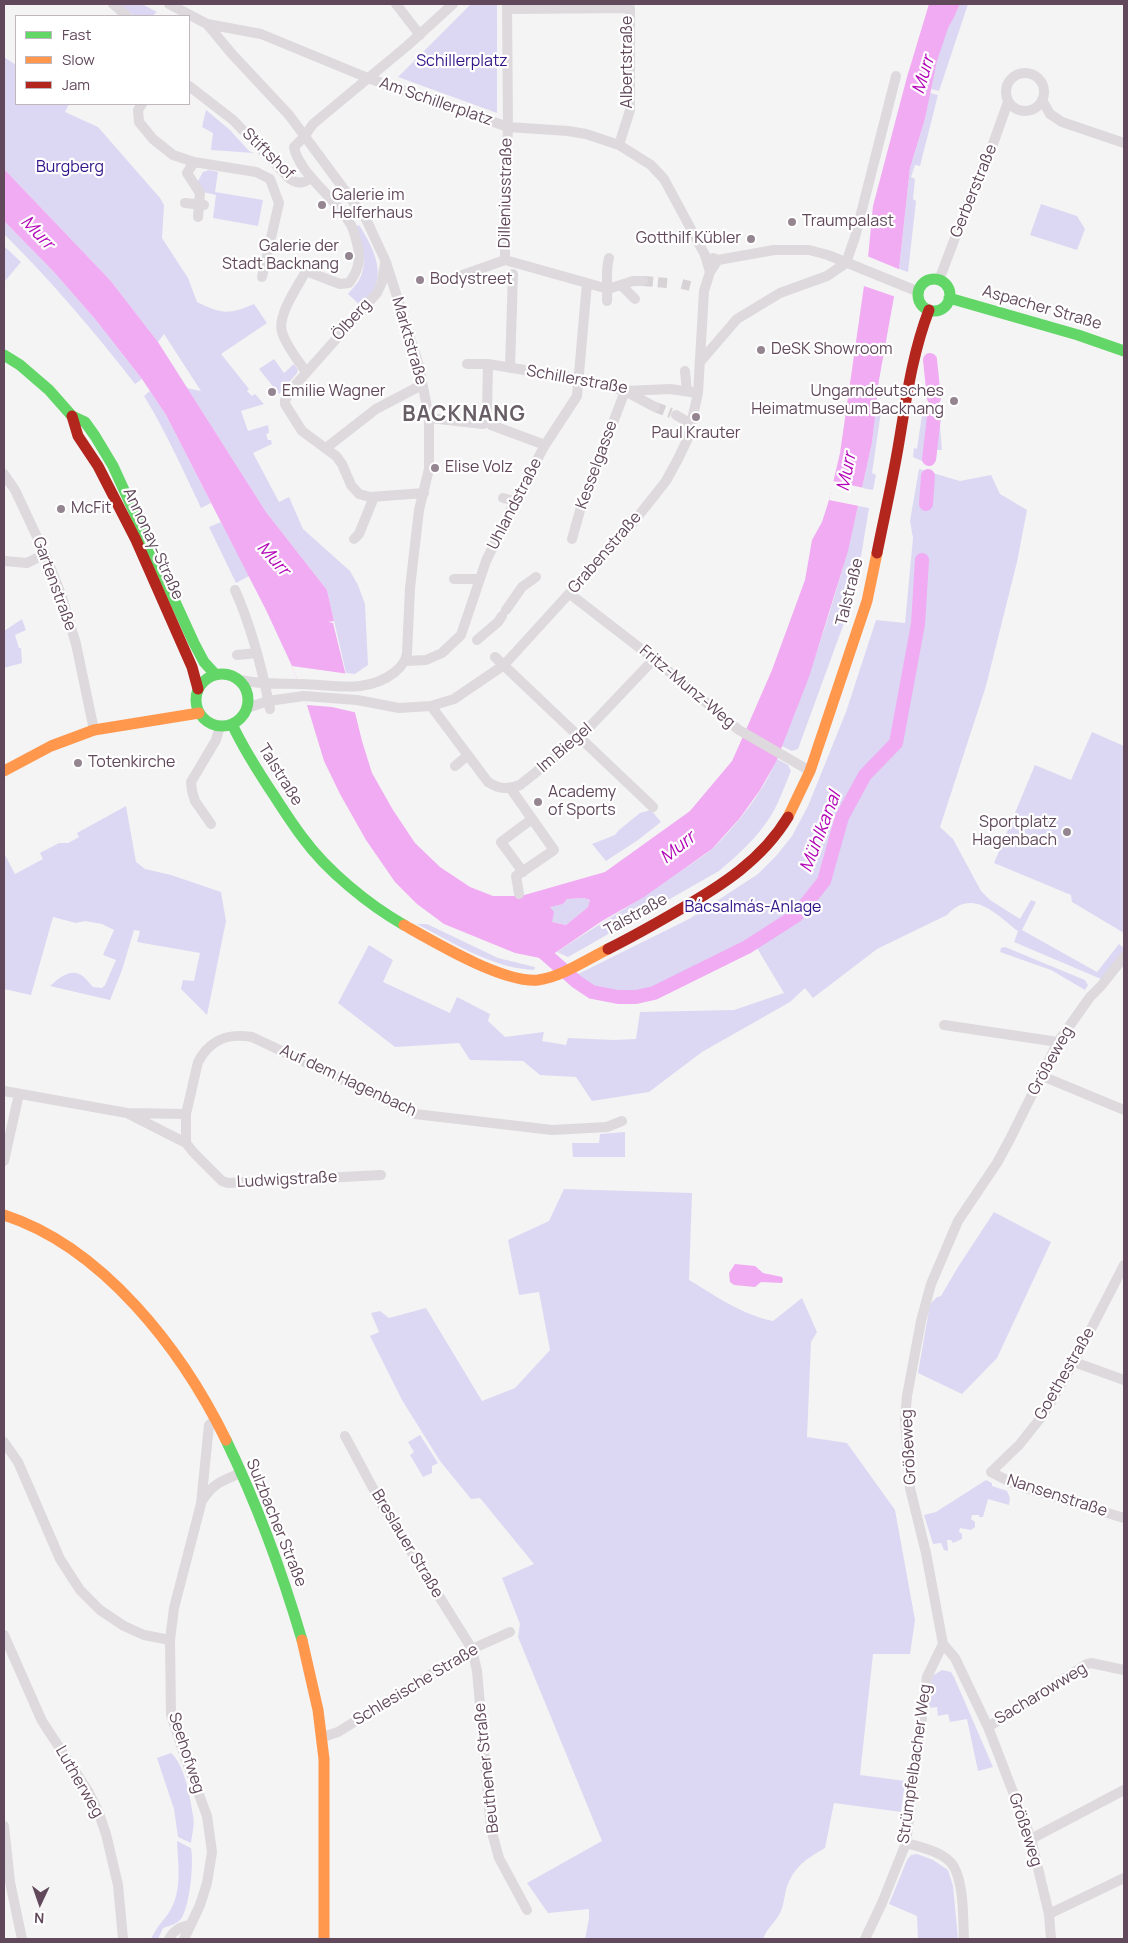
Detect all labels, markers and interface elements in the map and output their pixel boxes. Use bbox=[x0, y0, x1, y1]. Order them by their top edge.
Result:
legend bbox=[15, 15, 190, 105]
street label: Albertstraße bbox=[618, 16, 638, 108]
text: Fast bbox=[62, 24, 91, 45]
text: Slow bbox=[62, 49, 95, 70]
park label: Schillerplatz bbox=[416, 52, 508, 72]
water label: Murr bbox=[908, 53, 940, 97]
text: Jam bbox=[62, 74, 90, 95]
street label: Am Schillerplatz bbox=[377, 74, 495, 130]
street label: Stiftshof bbox=[238, 124, 298, 184]
street label: Dilleniusstraße bbox=[495, 138, 517, 248]
street label: Gerberstraße bbox=[947, 142, 1001, 240]
park label: Burgberg bbox=[36, 158, 104, 178]
place label: Galerie im Helferhaus bbox=[332, 186, 413, 224]
marker: Galerie im Helferhaus bbox=[316, 199, 328, 211]
water label: Murr bbox=[16, 212, 58, 254]
place label: Traumpalast bbox=[802, 212, 894, 232]
marker: Traumpalast bbox=[786, 216, 798, 228]
place label: Gotthilf Kübler bbox=[636, 229, 741, 249]
marker: Gotthilf Kübler bbox=[745, 233, 757, 245]
place label: Galerie der Stadt Backnang bbox=[222, 237, 339, 275]
marker: Galerie der Stadt Backnang bbox=[343, 250, 355, 262]
place label: Bodystreet bbox=[430, 270, 513, 290]
marker: Bodystreet bbox=[414, 274, 426, 286]
street label: Aspacher Straße bbox=[980, 282, 1104, 334]
street label: Ölberg bbox=[328, 295, 376, 345]
street label: Marktstraße bbox=[387, 295, 431, 387]
place label: DeSK Showroom bbox=[771, 340, 893, 360]
marker: DeSK Showroom bbox=[755, 344, 767, 356]
street label: Schillerstraße bbox=[525, 362, 629, 398]
place label: Emilie Wagner bbox=[282, 382, 386, 402]
place label: Ungarndeutsches Heimatmuseum Backnang bbox=[751, 382, 944, 420]
marker: Emilie Wagner bbox=[266, 386, 278, 398]
marker: Ungarndeutsches Heimatmuseum Backnang bbox=[948, 395, 960, 407]
district label: BACKNANG bbox=[401, 402, 527, 428]
marker: Paul Krauter bbox=[690, 411, 702, 423]
street label: Kesselgasse bbox=[572, 418, 622, 512]
place label: Paul Krauter bbox=[651, 424, 741, 444]
water label: Murr bbox=[833, 451, 861, 493]
street label: Uhlandstraße bbox=[484, 455, 546, 553]
place label: Elise Volz bbox=[445, 458, 513, 478]
marker: Elise Volz bbox=[429, 462, 441, 474]
street label: Annonay-Straße bbox=[119, 485, 187, 603]
place label: McFit bbox=[71, 499, 112, 519]
marker: McFit bbox=[55, 503, 67, 515]
street label: Grabenstraße bbox=[564, 508, 646, 598]
street label: Gartenstraße bbox=[28, 534, 80, 634]
water label: Murr bbox=[252, 537, 294, 581]
street label: Talstraße bbox=[832, 556, 868, 628]
street label: Fritz-Munz-Weg bbox=[635, 641, 739, 733]
street label: Im Biegel bbox=[534, 719, 596, 777]
street label: Talstraße bbox=[254, 741, 306, 809]
place label: Totenkirche bbox=[88, 753, 175, 773]
marker: Totenkirche bbox=[72, 757, 84, 769]
place label: Academy of Sports bbox=[548, 783, 616, 821]
water label: Mühlkanal bbox=[796, 789, 846, 875]
marker: Academy of Sports bbox=[532, 796, 544, 808]
place label: Sportplatz Hagenbach bbox=[972, 813, 1057, 851]
marker: Sportplatz Hagenbach bbox=[1061, 826, 1073, 838]
water label: Murr bbox=[656, 827, 700, 869]
street label: Talstraße bbox=[601, 890, 671, 940]
park label: Bácsalmás-Anlage bbox=[685, 898, 821, 918]
street label: Größeweg bbox=[1024, 1023, 1078, 1099]
street label: Auf dem Hagenbach bbox=[277, 1041, 419, 1121]
street label: Ludwigstraße bbox=[236, 1168, 338, 1192]
street label: Goethestraße bbox=[1031, 1324, 1099, 1424]
street label: Größeweg bbox=[897, 1409, 921, 1485]
street label: Sulzbacher Straße bbox=[242, 1456, 310, 1590]
street label: Nansenstraße bbox=[1004, 1471, 1110, 1521]
street label: Breslauer Straße bbox=[367, 1486, 447, 1602]
street label: Schlesische Straße bbox=[350, 1640, 482, 1730]
street label: Sacharowweg bbox=[992, 1659, 1090, 1729]
street label: Strümpfelbacher Weg bbox=[894, 1683, 936, 1845]
street label: Beuthener Straße bbox=[471, 1702, 503, 1834]
street label: Seehofweg bbox=[164, 1710, 208, 1796]
street label: Lutherweg bbox=[51, 1743, 107, 1821]
street label: Größeweg bbox=[1004, 1791, 1046, 1869]
north arrow bbox=[15, 1878, 65, 1928]
text: N bbox=[34, 1909, 45, 1928]

